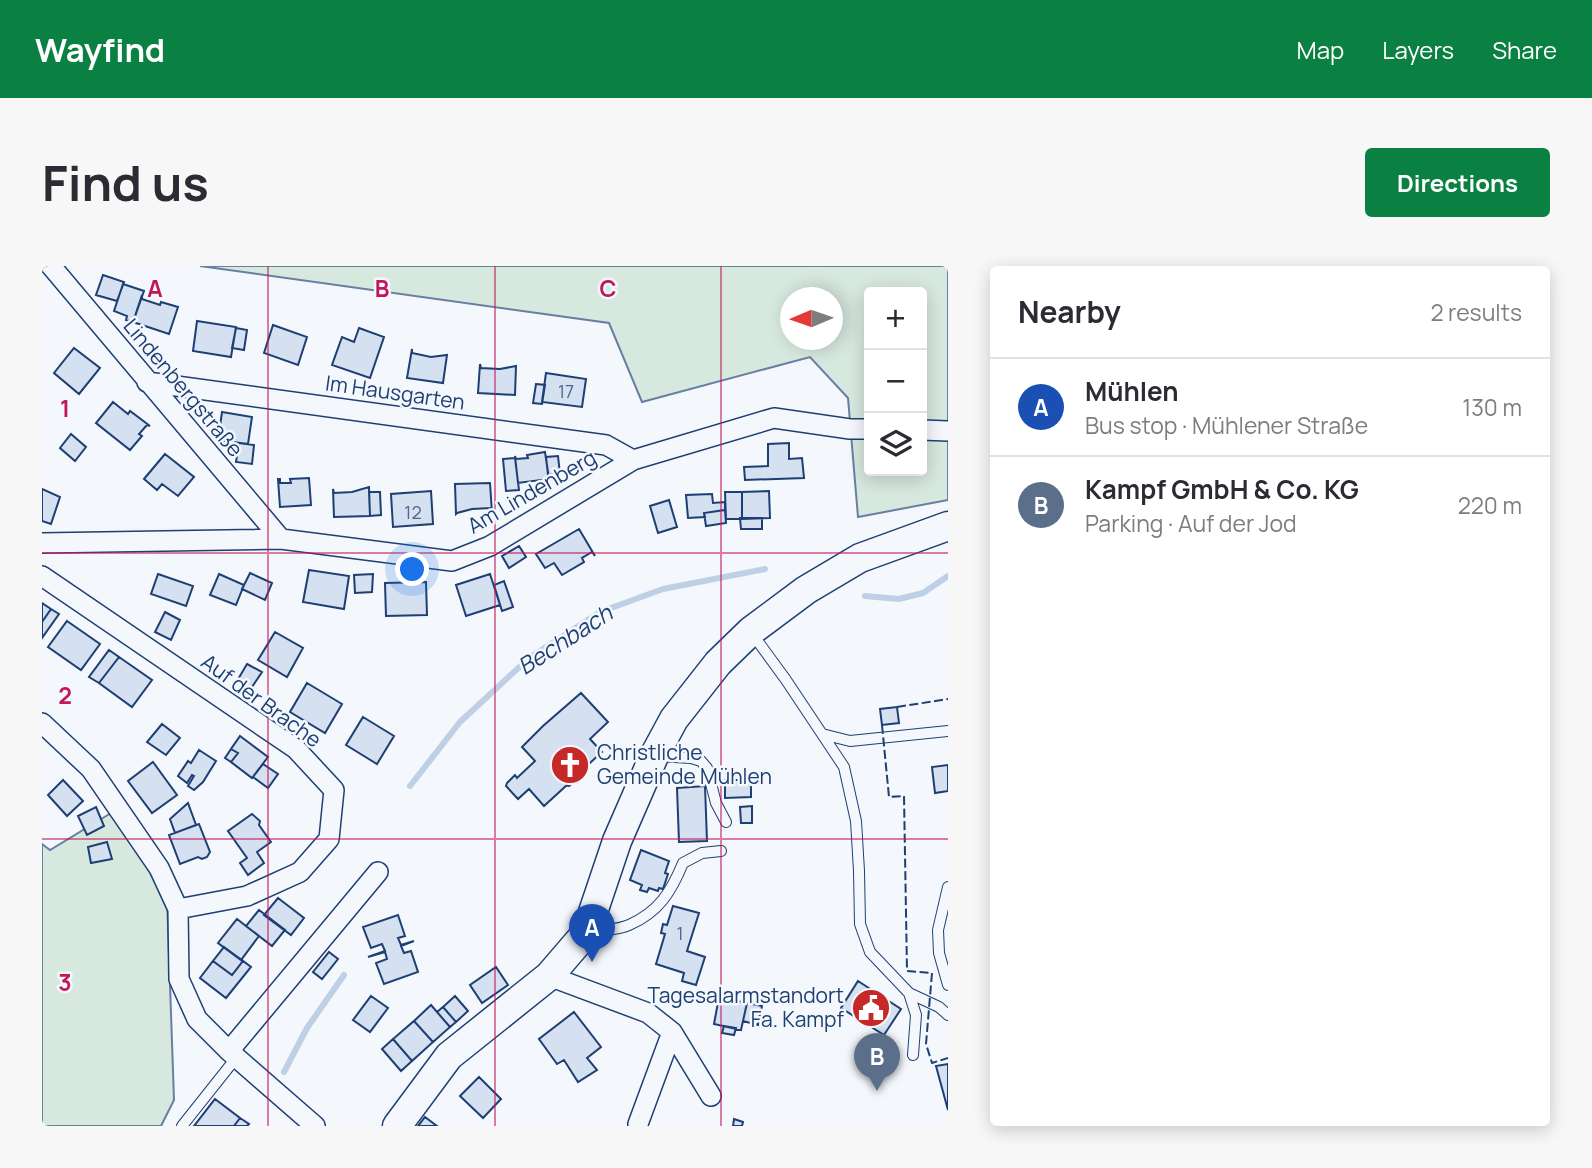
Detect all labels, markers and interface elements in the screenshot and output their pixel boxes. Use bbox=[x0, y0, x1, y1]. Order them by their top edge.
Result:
text: Wayfind bbox=[35, 27, 165, 72]
text: Map bbox=[1297, 33, 1344, 66]
text: Layers bbox=[1382, 33, 1454, 66]
text: Share bbox=[1492, 33, 1557, 66]
button: Directions bbox=[1365, 148, 1550, 217]
text: Find us bbox=[42, 149, 209, 216]
text: A bbox=[147, 272, 163, 304]
text: B bbox=[375, 272, 389, 304]
text: C bbox=[600, 272, 617, 304]
north arrow bbox=[780, 287, 843, 350]
map controls bbox=[864, 287, 927, 476]
button: + bbox=[864, 287, 927, 350]
text: Nearby bbox=[1018, 291, 1121, 332]
text: 2 results bbox=[1430, 296, 1522, 328]
street label: Lindenbergstraße bbox=[118, 312, 250, 462]
button: − bbox=[864, 350, 927, 413]
street label: Im Hausgarten bbox=[324, 368, 467, 416]
text: Mühlen bbox=[1085, 373, 1179, 409]
house number: 17 bbox=[558, 379, 574, 403]
text: A bbox=[1033, 391, 1049, 423]
text: 130 m bbox=[1462, 391, 1522, 423]
text: 1 bbox=[60, 392, 70, 424]
text: Bus stop · Mühlener Straße bbox=[1085, 409, 1368, 441]
button: layers bbox=[864, 413, 927, 476]
street label: Am Lindenberg bbox=[462, 443, 601, 539]
text: Kampf GmbH & Co. KG bbox=[1085, 471, 1359, 507]
text: B bbox=[1034, 489, 1048, 521]
text: 220 m bbox=[1458, 489, 1522, 521]
house number: 12 bbox=[404, 500, 422, 524]
text: Parking · Auf der Jod bbox=[1085, 507, 1297, 539]
your location bbox=[395, 552, 429, 586]
water label: Bechbach bbox=[511, 596, 619, 682]
street label: Auf der Brache bbox=[196, 647, 327, 753]
text: 2 bbox=[58, 679, 72, 711]
place label: Christliche Gemeinde Mühlen bbox=[597, 738, 772, 790]
church icon: Christliche Gemeinde Mühlen bbox=[549, 744, 591, 786]
pin: A bbox=[569, 904, 615, 962]
house number: 1 bbox=[676, 921, 684, 945]
text: 3 bbox=[58, 966, 72, 998]
place label: Tagesalarmstandort Fa. Kampf bbox=[648, 981, 845, 1033]
public building icon: Tagesalarmstandort Fa. Kampf bbox=[850, 987, 892, 1029]
pin: B bbox=[854, 1033, 900, 1091]

